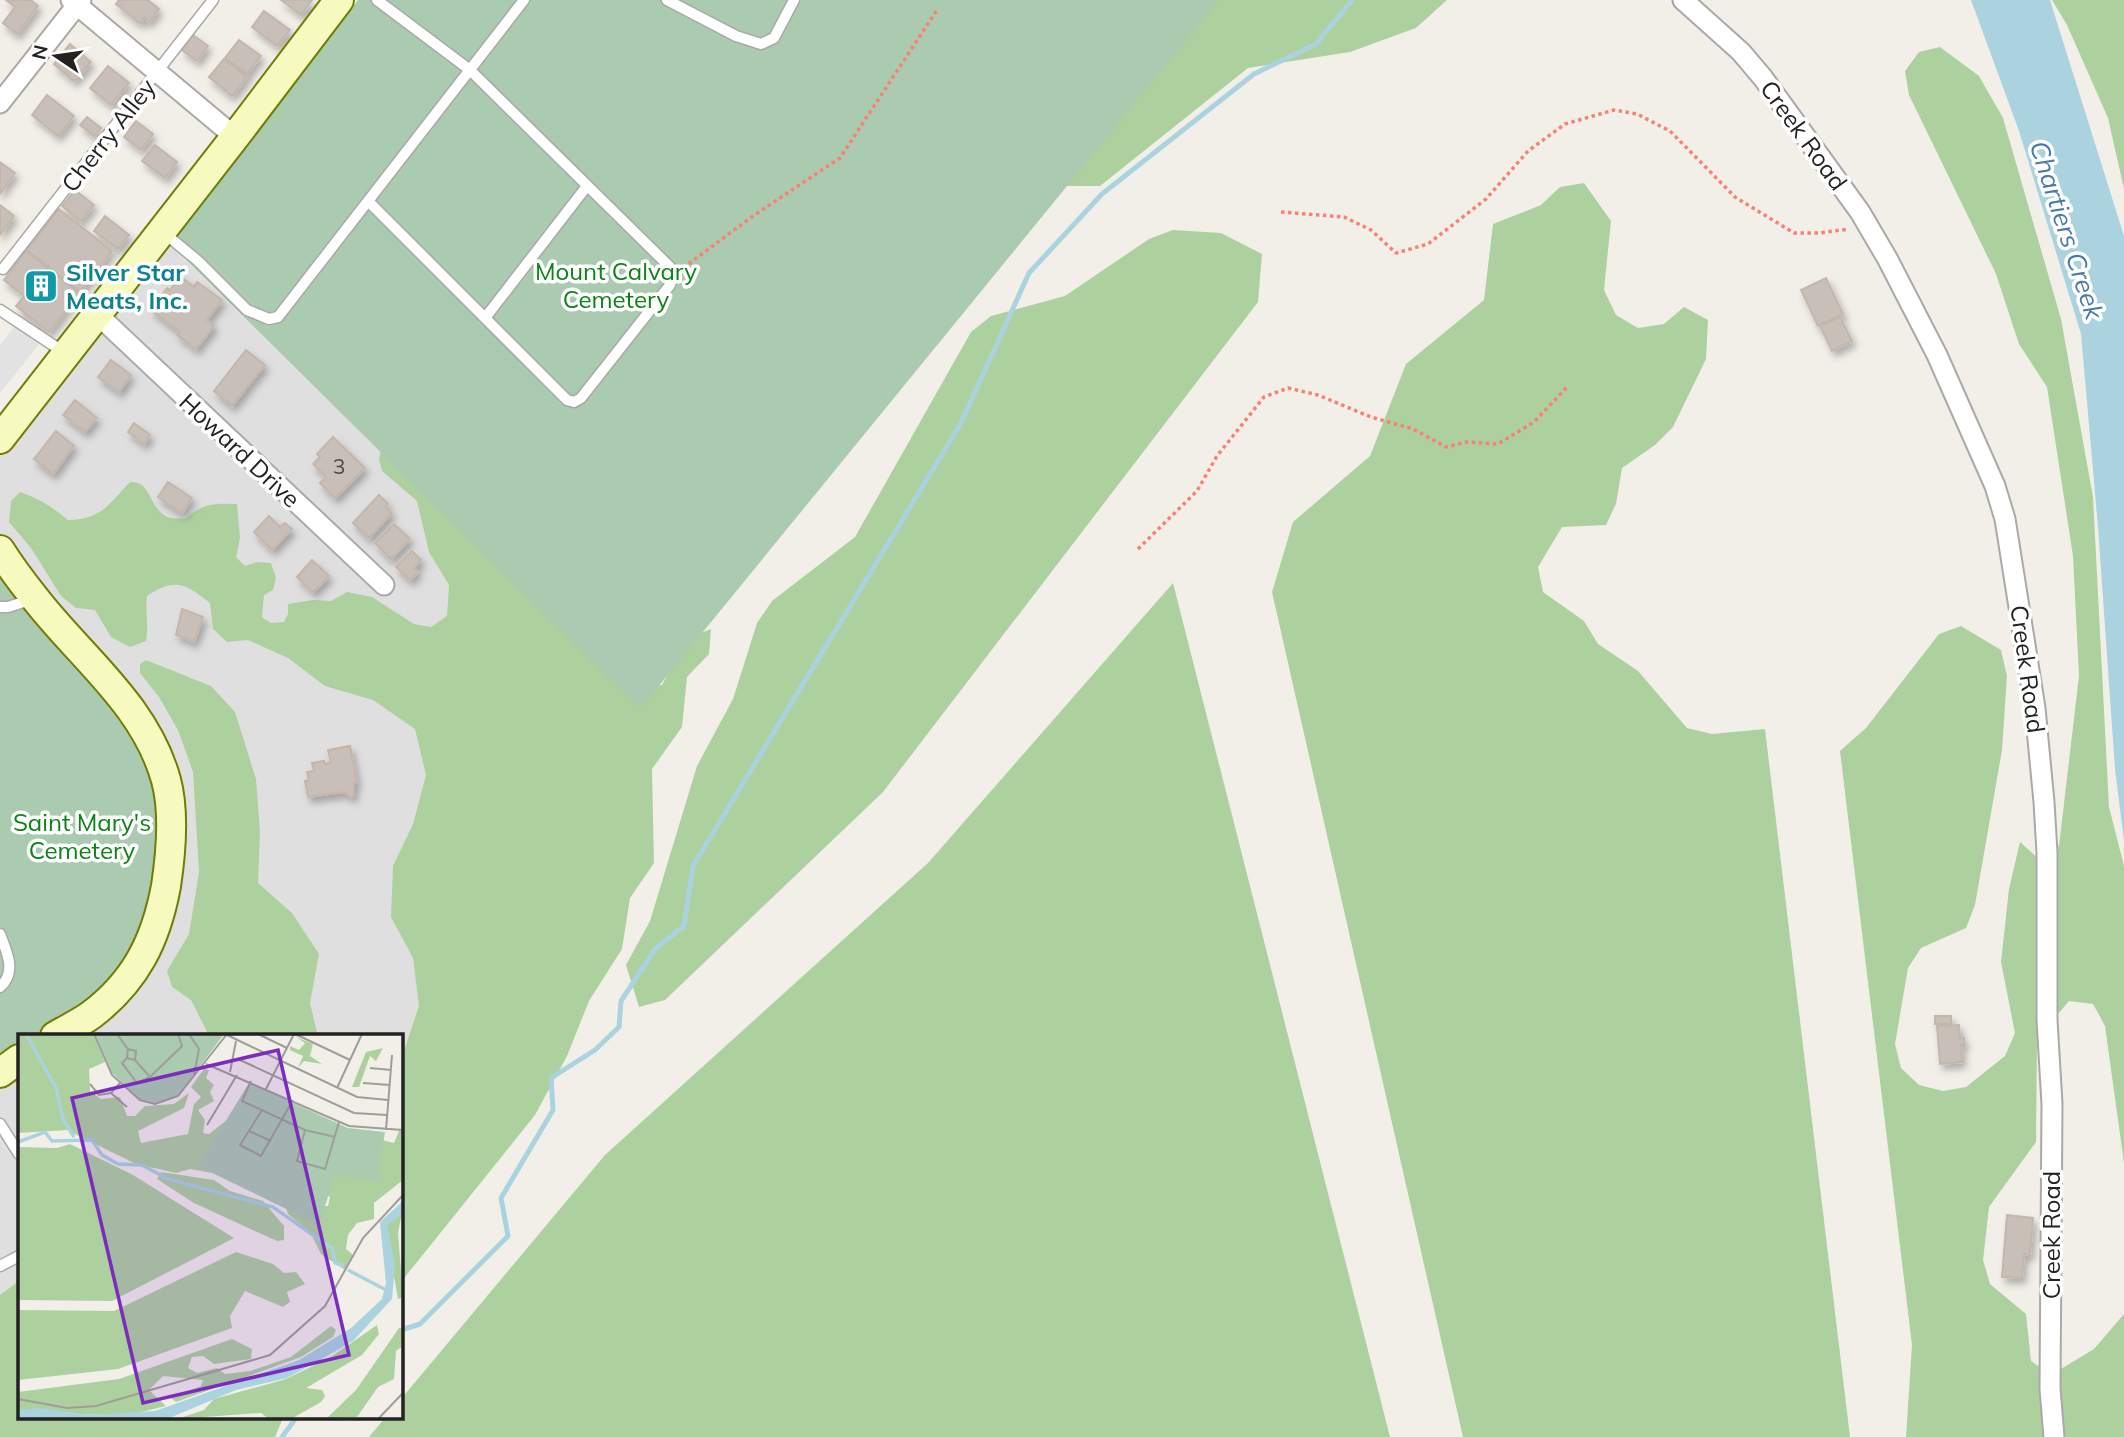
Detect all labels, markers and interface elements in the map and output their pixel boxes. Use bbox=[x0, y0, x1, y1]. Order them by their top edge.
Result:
north arrow bbox=[21, 21, 91, 91]
text: N bbox=[26, 42, 53, 62]
street label: Cherry Alley bbox=[54, 72, 162, 198]
street label: Creek Road bbox=[1754, 74, 1854, 196]
water label: Chartiers Creek bbox=[2023, 136, 2112, 324]
park label: Mount Calvary Cemetery bbox=[535, 256, 697, 314]
place label: Silver Star Meats, Inc. bbox=[66, 257, 188, 315]
building icon: Silver Star Meats, Inc. bbox=[22, 267, 60, 305]
street label: Howard Drive bbox=[173, 386, 307, 514]
house number: 3 bbox=[333, 453, 345, 479]
street label: Creek Road bbox=[2004, 603, 2052, 735]
park label: Saint Mary's Cemetery bbox=[13, 807, 151, 865]
inset map bbox=[18, 1034, 402, 1420]
street label: Creek Road bbox=[2036, 1171, 2066, 1299]

